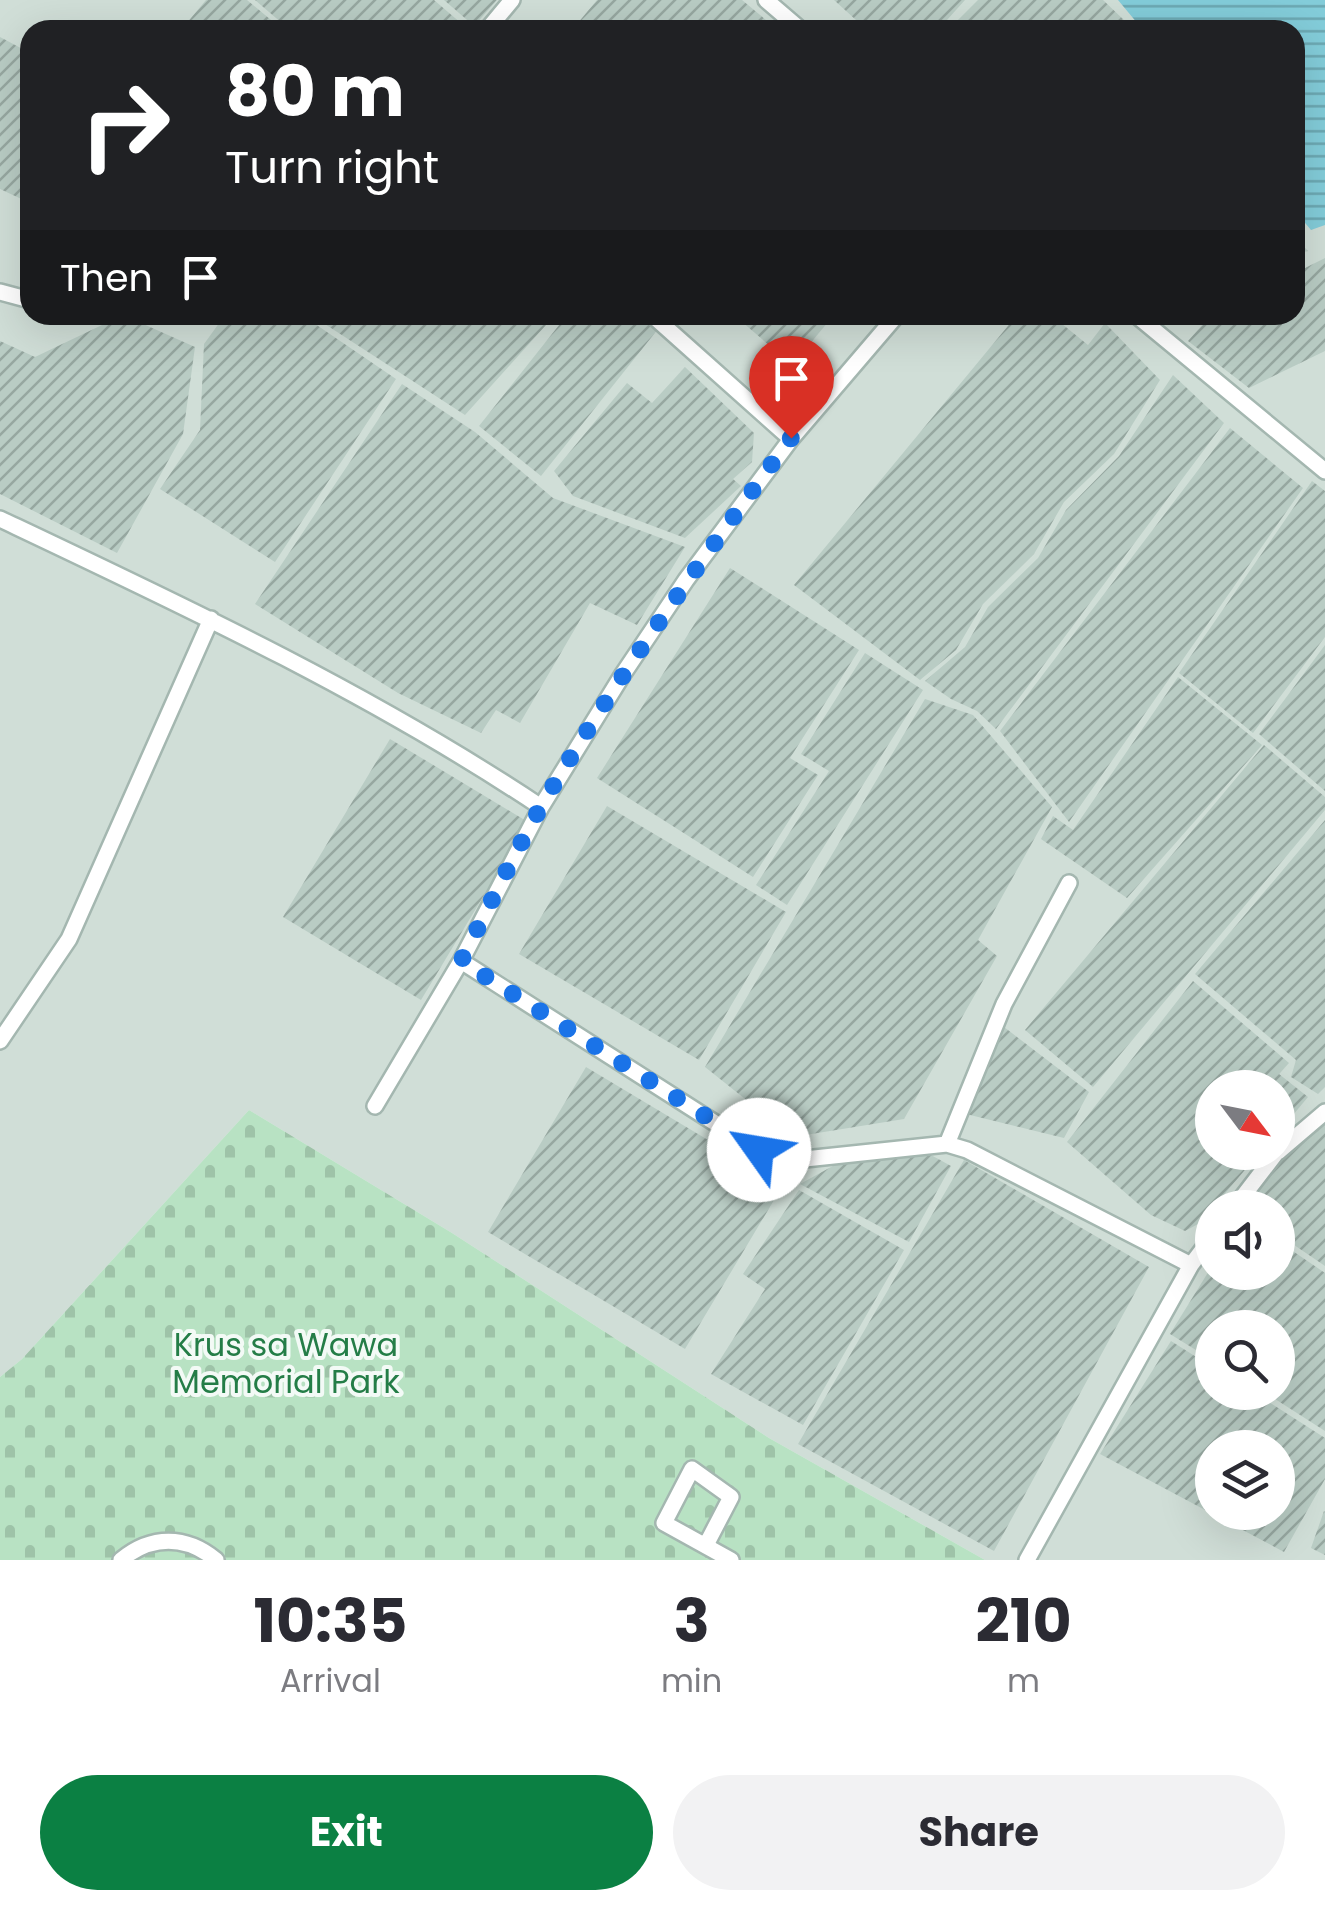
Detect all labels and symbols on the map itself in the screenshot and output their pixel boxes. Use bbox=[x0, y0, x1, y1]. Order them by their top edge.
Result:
pin bbox=[749, 336, 834, 439]
north arrow bbox=[1195, 1070, 1295, 1170]
position arrow bbox=[707, 1098, 811, 1202]
park label: Krus sa Wawa Memorial Park bbox=[172, 1322, 400, 1404]

